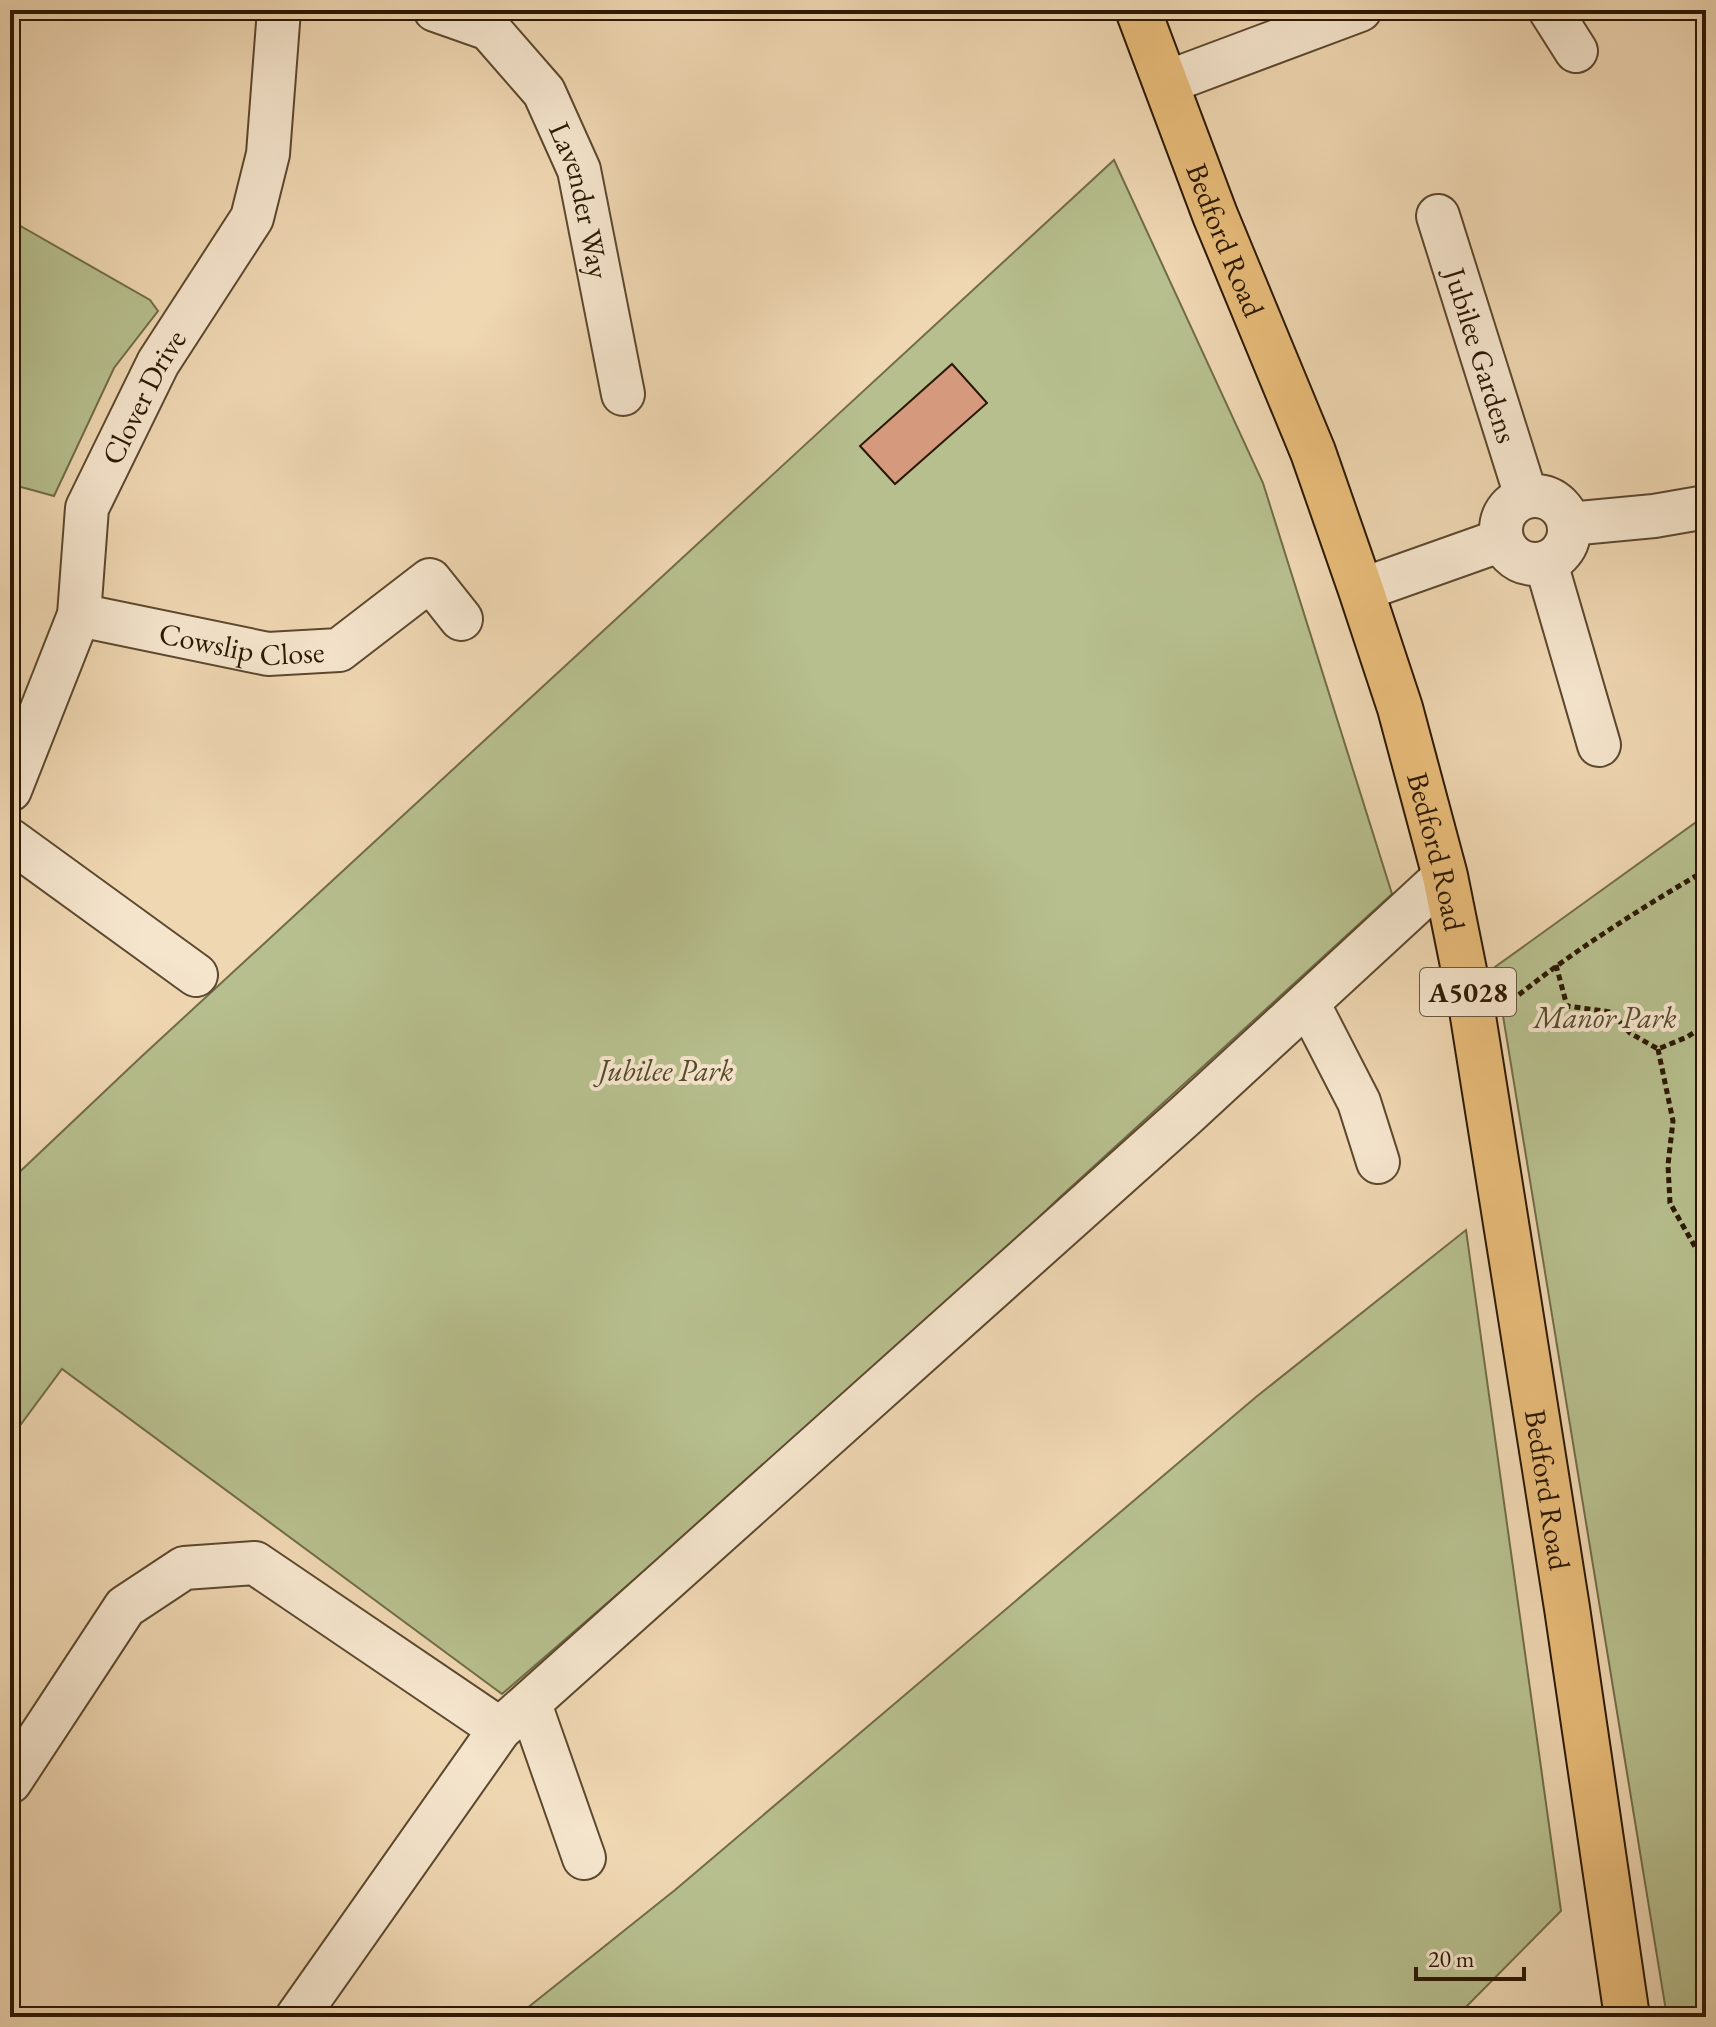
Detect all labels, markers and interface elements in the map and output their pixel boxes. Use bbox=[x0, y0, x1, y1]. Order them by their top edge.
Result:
street label: Lavender Way bbox=[540, 116, 620, 283]
street label: Bedford Road bbox=[1178, 158, 1275, 323]
street label: Jubilee Gardens bbox=[1435, 260, 1528, 448]
street label: Clover Drive bbox=[92, 322, 194, 471]
street label: Cowslip Close bbox=[156, 613, 325, 674]
street label: Bedford Road bbox=[1399, 768, 1475, 935]
road number: A5028 bbox=[1420, 968, 1516, 1016]
park label: Manor Park bbox=[1531, 998, 1677, 1037]
park label: Jubilee Park bbox=[593, 1051, 734, 1090]
street label: Bedford Road bbox=[1516, 1407, 1580, 1573]
scale bar bbox=[1416, 1931, 1524, 1981]
text: 20 m bbox=[1428, 1943, 1475, 1974]

